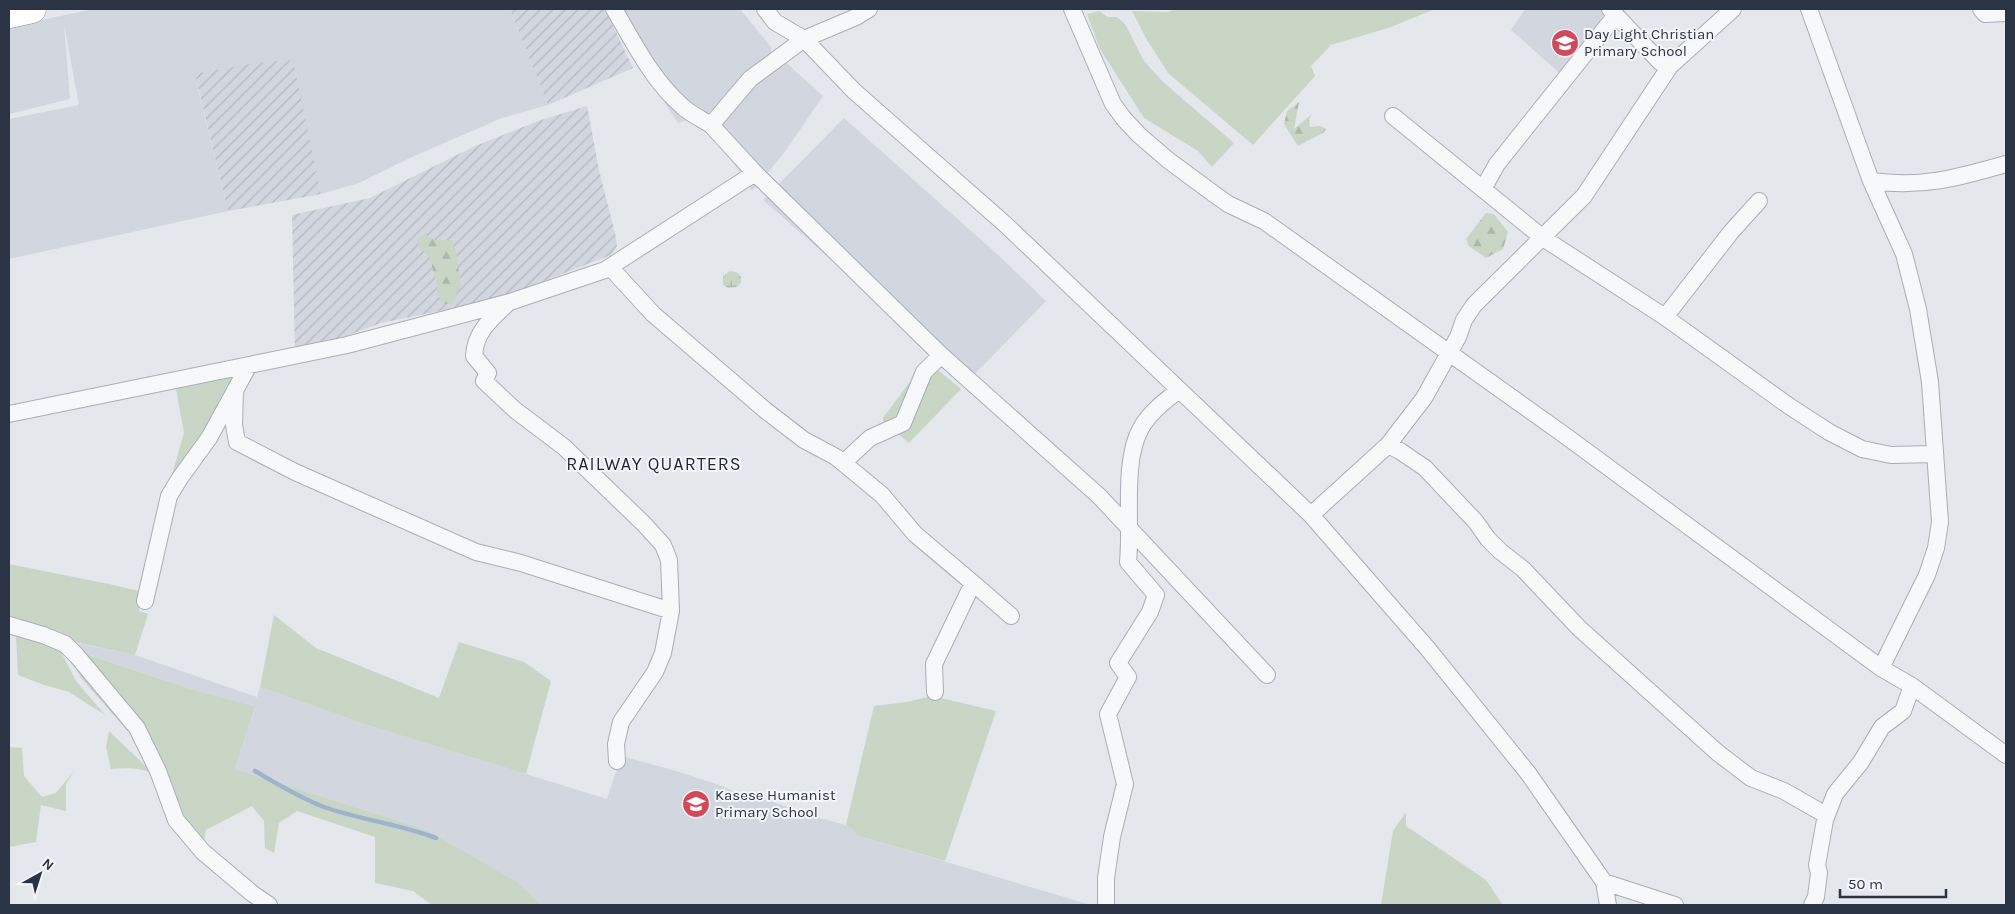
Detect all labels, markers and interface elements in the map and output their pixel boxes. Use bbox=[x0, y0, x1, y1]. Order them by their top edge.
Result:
place label: Day Light Christian Primary School bbox=[1584, 25, 1714, 60]
school or university icon: Day Light Christian Primary School bbox=[1550, 28, 1580, 58]
district label: RAILWAY QUARTERS bbox=[566, 453, 742, 475]
place label: Kasese Humanist Primary School bbox=[715, 786, 836, 821]
school or university icon: Kasese Humanist Primary School bbox=[681, 789, 711, 819]
north arrow bbox=[15, 849, 65, 899]
text: N bbox=[39, 855, 57, 874]
scale bar bbox=[1840, 866, 1946, 898]
text: 50 m bbox=[1848, 875, 1883, 893]

